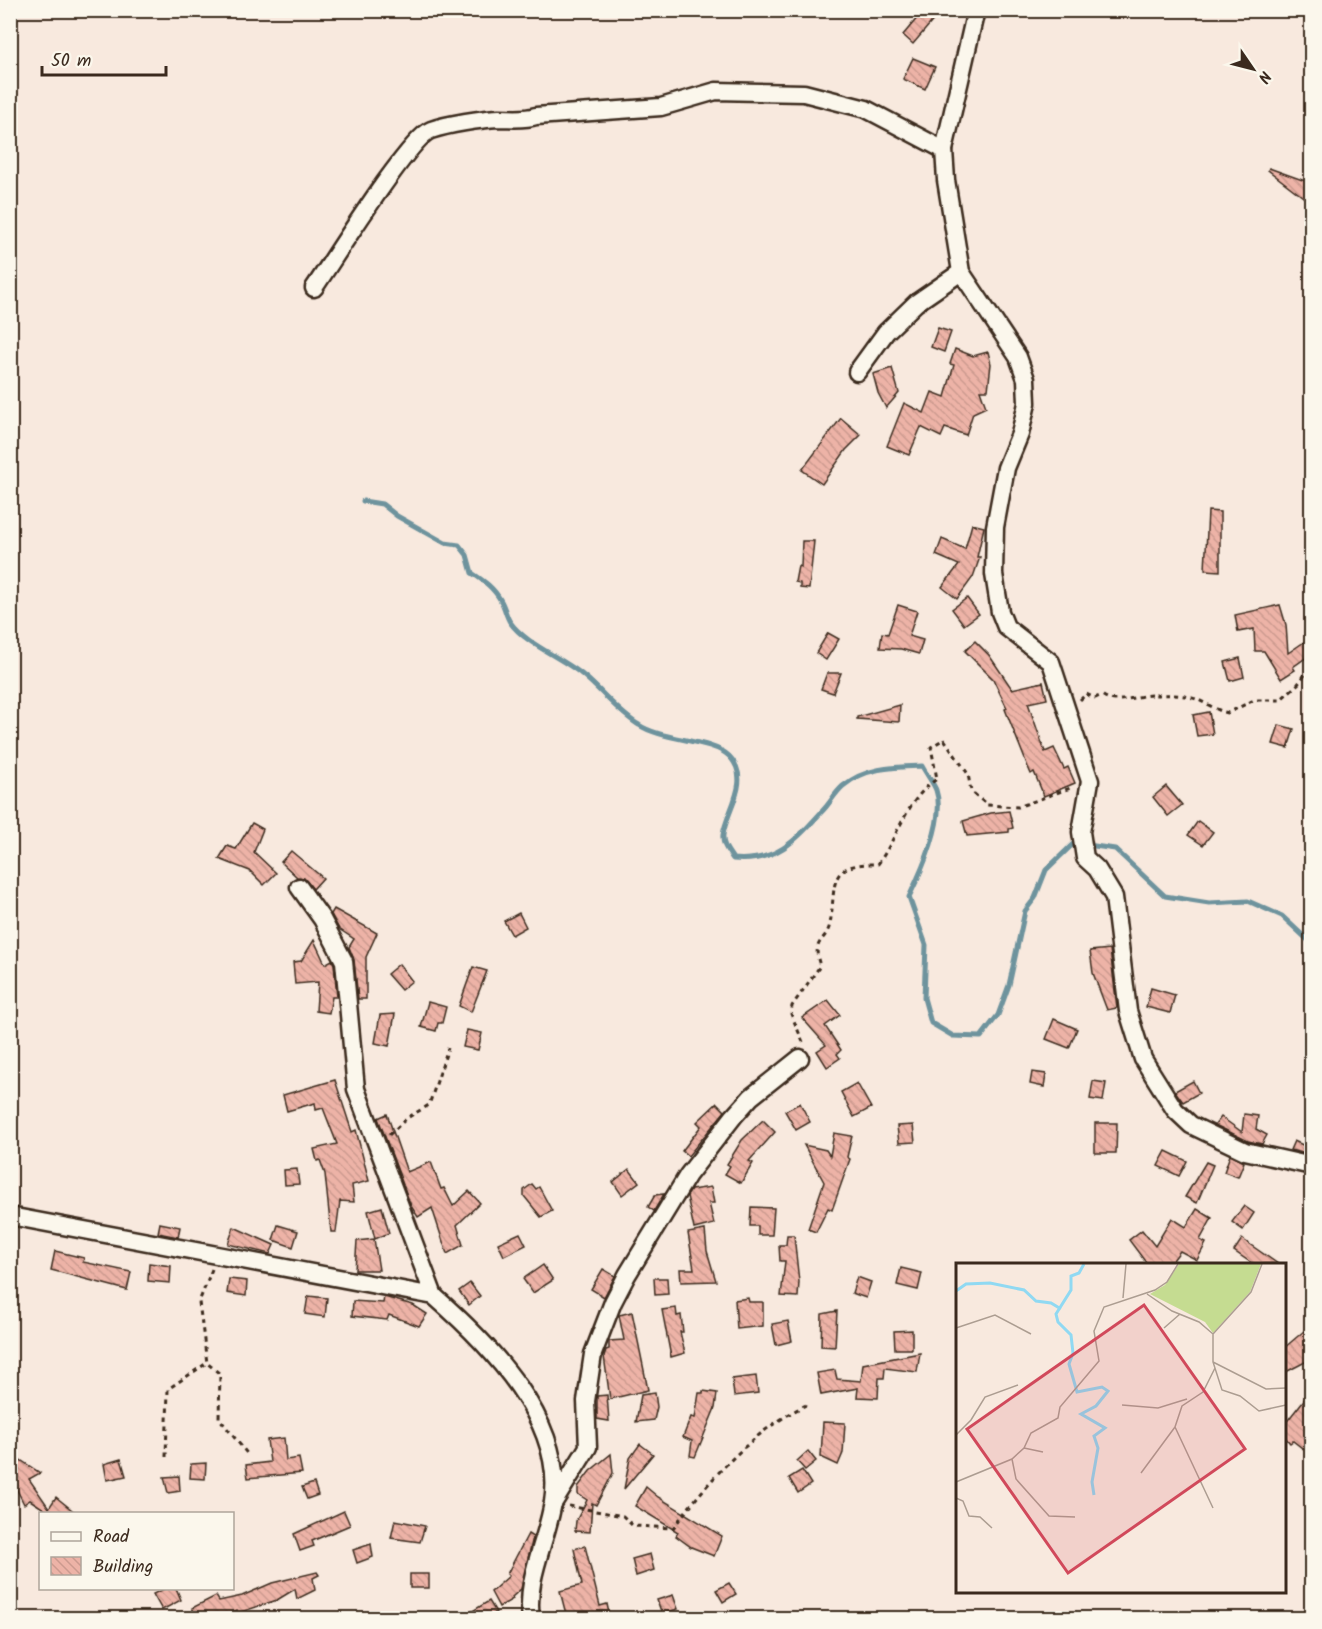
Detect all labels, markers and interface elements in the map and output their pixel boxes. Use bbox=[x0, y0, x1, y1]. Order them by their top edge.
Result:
scale bar bbox=[42, 39, 166, 77]
north arrow bbox=[1223, 39, 1283, 99]
text: 50 m bbox=[51, 47, 91, 76]
text: N bbox=[1251, 65, 1277, 88]
inset map bbox=[956, 1263, 1286, 1593]
legend bbox=[39, 1512, 234, 1590]
text: Road bbox=[93, 1523, 130, 1552]
text: Building bbox=[93, 1553, 153, 1582]

